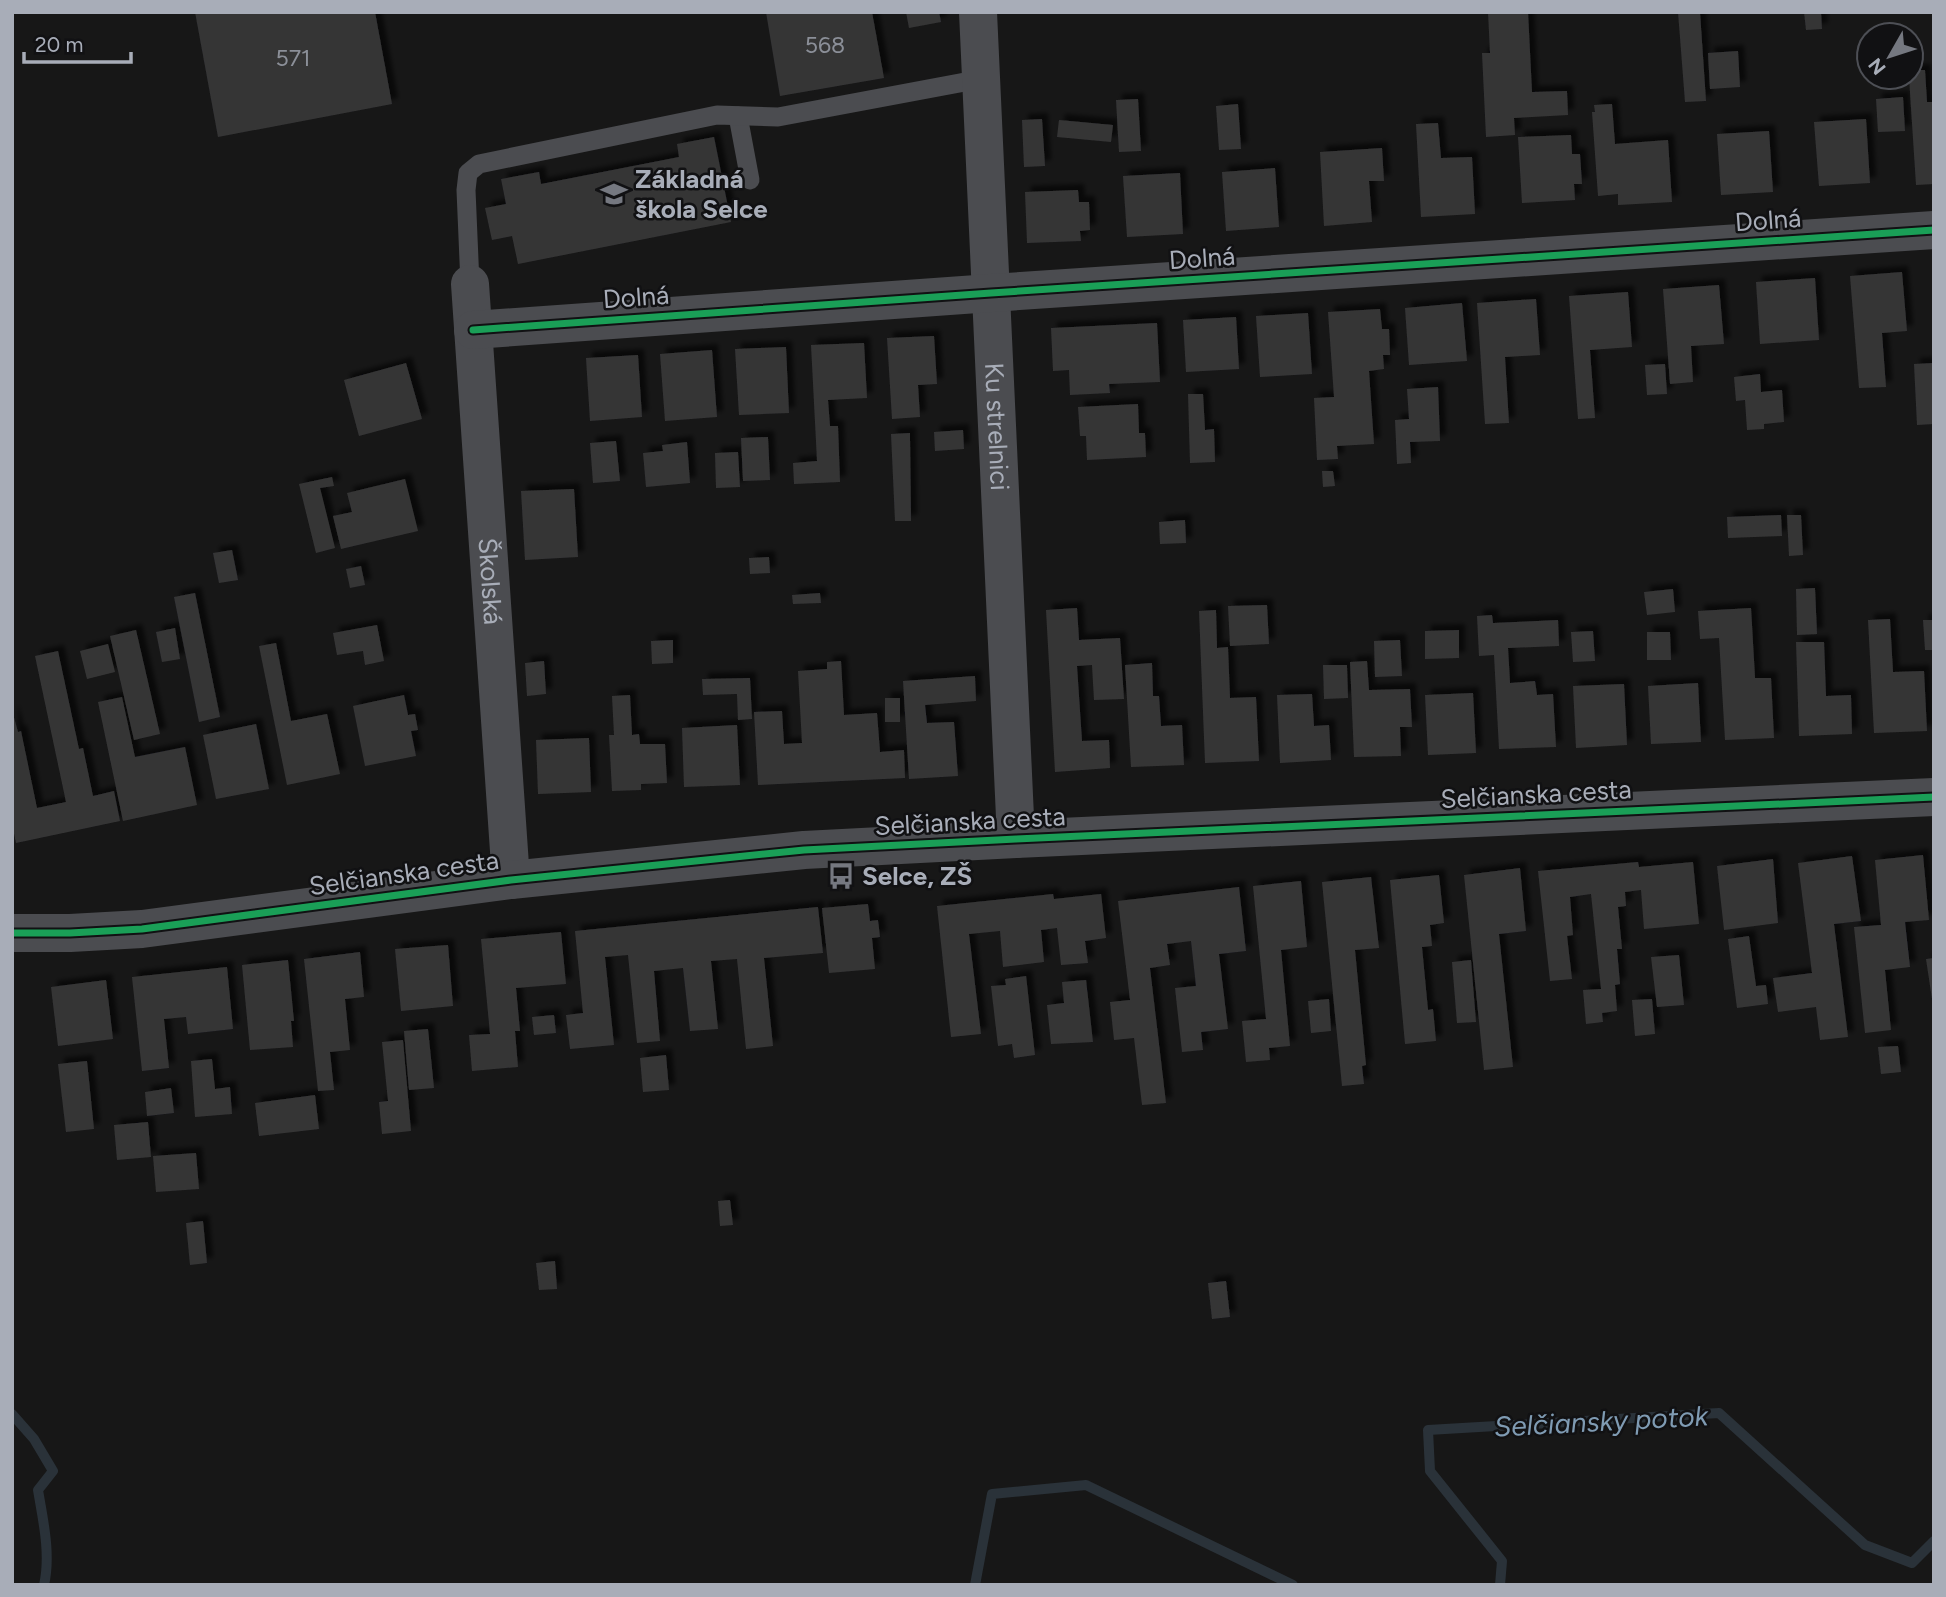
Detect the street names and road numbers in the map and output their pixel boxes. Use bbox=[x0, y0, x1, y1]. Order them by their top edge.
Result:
street label: Dolná bbox=[1734, 202, 1802, 238]
street label: Dolná bbox=[1168, 240, 1236, 276]
street label: Dolná bbox=[602, 279, 670, 315]
street label: Ku strelnici bbox=[978, 362, 1016, 491]
street label: Školská bbox=[472, 537, 509, 626]
street label: Selčianska cesta bbox=[1440, 773, 1632, 815]
street label: Selčianska cesta bbox=[874, 800, 1066, 842]
street label: Selčianska cesta bbox=[307, 844, 501, 902]

